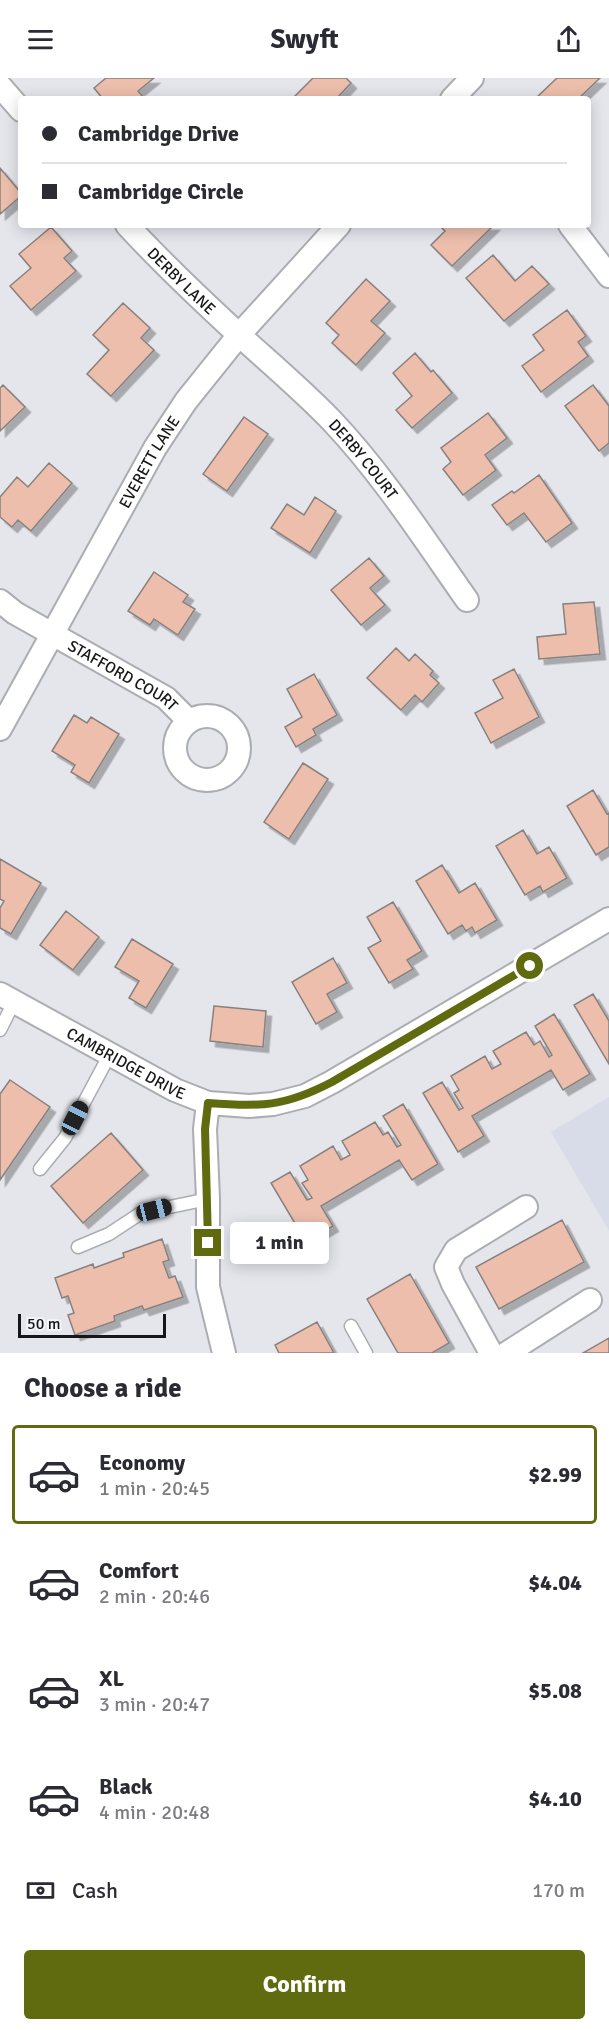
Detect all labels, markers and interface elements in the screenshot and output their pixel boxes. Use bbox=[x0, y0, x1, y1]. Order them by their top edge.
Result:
icon: menu bbox=[24, 23, 57, 56]
text: Swyft bbox=[271, 23, 338, 56]
icon: share bbox=[552, 23, 585, 56]
text: Cambridge Drive bbox=[78, 120, 239, 147]
text: Cambridge Circle bbox=[78, 178, 244, 205]
street label: DERBY LANE bbox=[143, 243, 220, 319]
street label: EVERETT LANE bbox=[115, 412, 185, 512]
street label: DERBY COURT bbox=[324, 415, 402, 503]
street label: STAFFORD COURT bbox=[64, 636, 182, 715]
route start bbox=[516, 952, 543, 979]
street label: CAMBRIDGE DRIVE bbox=[63, 1023, 188, 1104]
car bbox=[59, 1098, 91, 1138]
car bbox=[134, 1197, 174, 1223]
callout: 1 min bbox=[229, 1222, 328, 1264]
route end bbox=[194, 1229, 221, 1256]
text: 1 min bbox=[255, 1230, 304, 1255]
scale bar bbox=[18, 1311, 166, 1338]
text: 50 m bbox=[27, 1314, 61, 1334]
text: Choose a ride bbox=[24, 1372, 182, 1405]
icon: car bbox=[27, 1448, 81, 1502]
text: Economy bbox=[99, 1449, 185, 1476]
text: $2.99 bbox=[528, 1461, 582, 1488]
text: 1 min · 20:45 bbox=[99, 1476, 210, 1501]
icon: car bbox=[27, 1556, 81, 1610]
text: Comfort bbox=[99, 1557, 179, 1584]
text: $4.04 bbox=[528, 1569, 582, 1596]
text: 2 min · 20:46 bbox=[99, 1584, 210, 1609]
icon: car bbox=[27, 1664, 81, 1718]
text: XL bbox=[99, 1665, 124, 1692]
text: $5.08 bbox=[528, 1677, 582, 1704]
text: 3 min · 20:47 bbox=[99, 1692, 210, 1717]
icon: car bbox=[27, 1772, 81, 1826]
text: Black bbox=[99, 1773, 153, 1800]
text: $4.10 bbox=[528, 1785, 582, 1812]
text: 4 min · 20:48 bbox=[99, 1800, 210, 1825]
icon: cash bbox=[24, 1874, 57, 1907]
text: Cash bbox=[72, 1877, 118, 1904]
text: 170 m bbox=[532, 1878, 585, 1903]
button: Confirm bbox=[24, 1950, 585, 2019]

